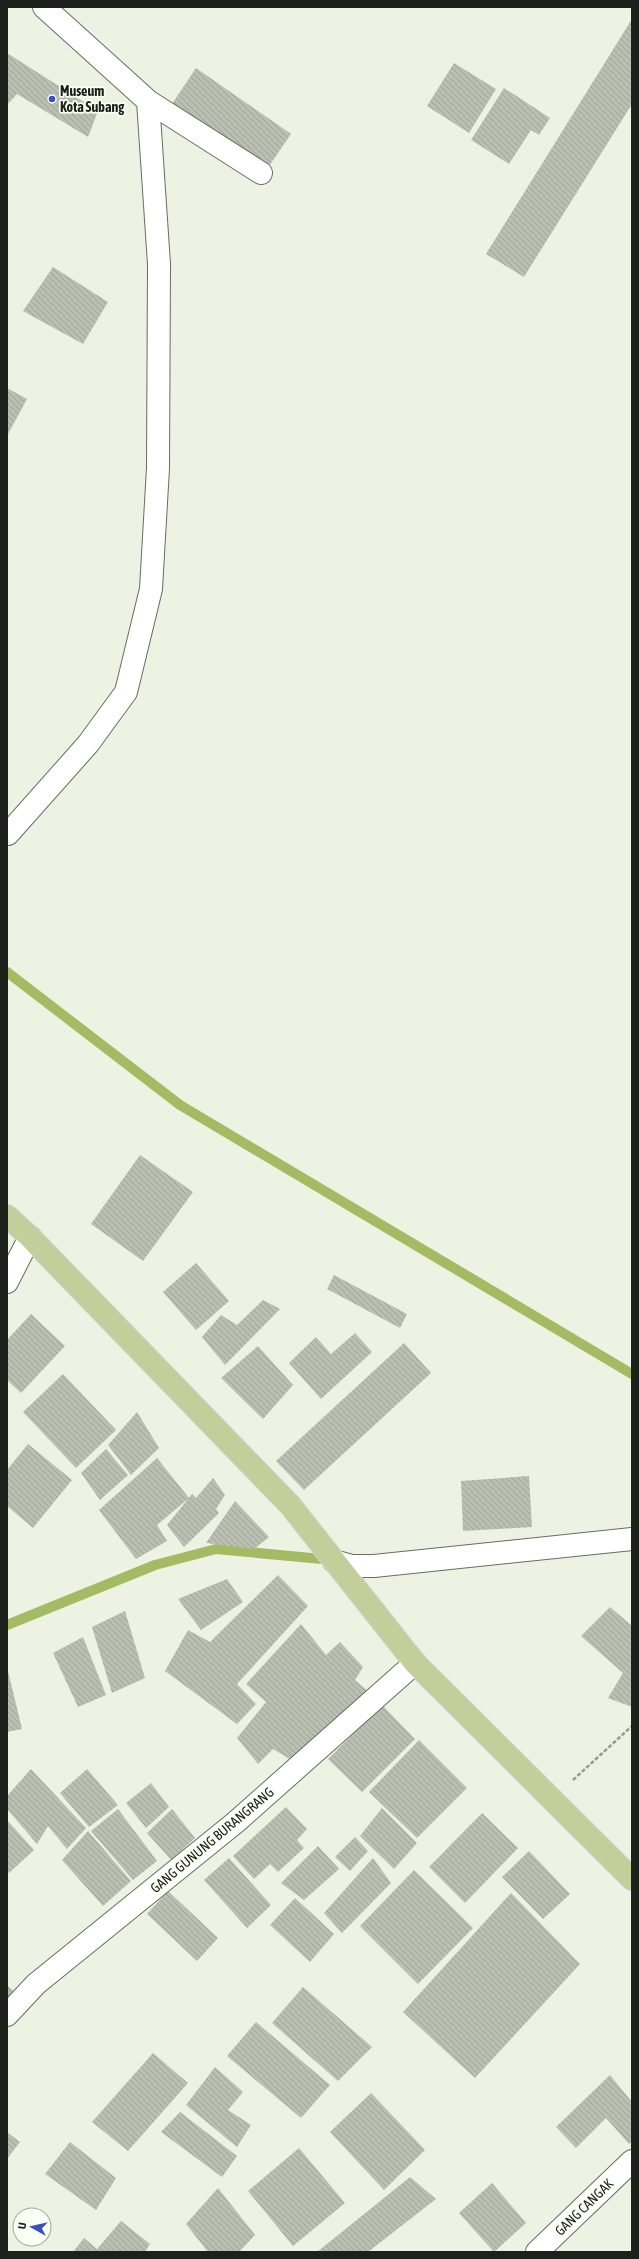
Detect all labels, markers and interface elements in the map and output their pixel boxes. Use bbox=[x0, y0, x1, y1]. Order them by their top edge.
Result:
place label: Museum Kota Subang bbox=[60, 83, 125, 115]
marker: Museum Kota Subang bbox=[47, 94, 57, 104]
street label: GANG GUNUNG BURANGRANG bbox=[147, 1784, 277, 1896]
street label: GANG CANGAK bbox=[552, 2175, 616, 2239]
north arrow bbox=[12, 2207, 52, 2247]
text: U bbox=[16, 2222, 28, 2230]

